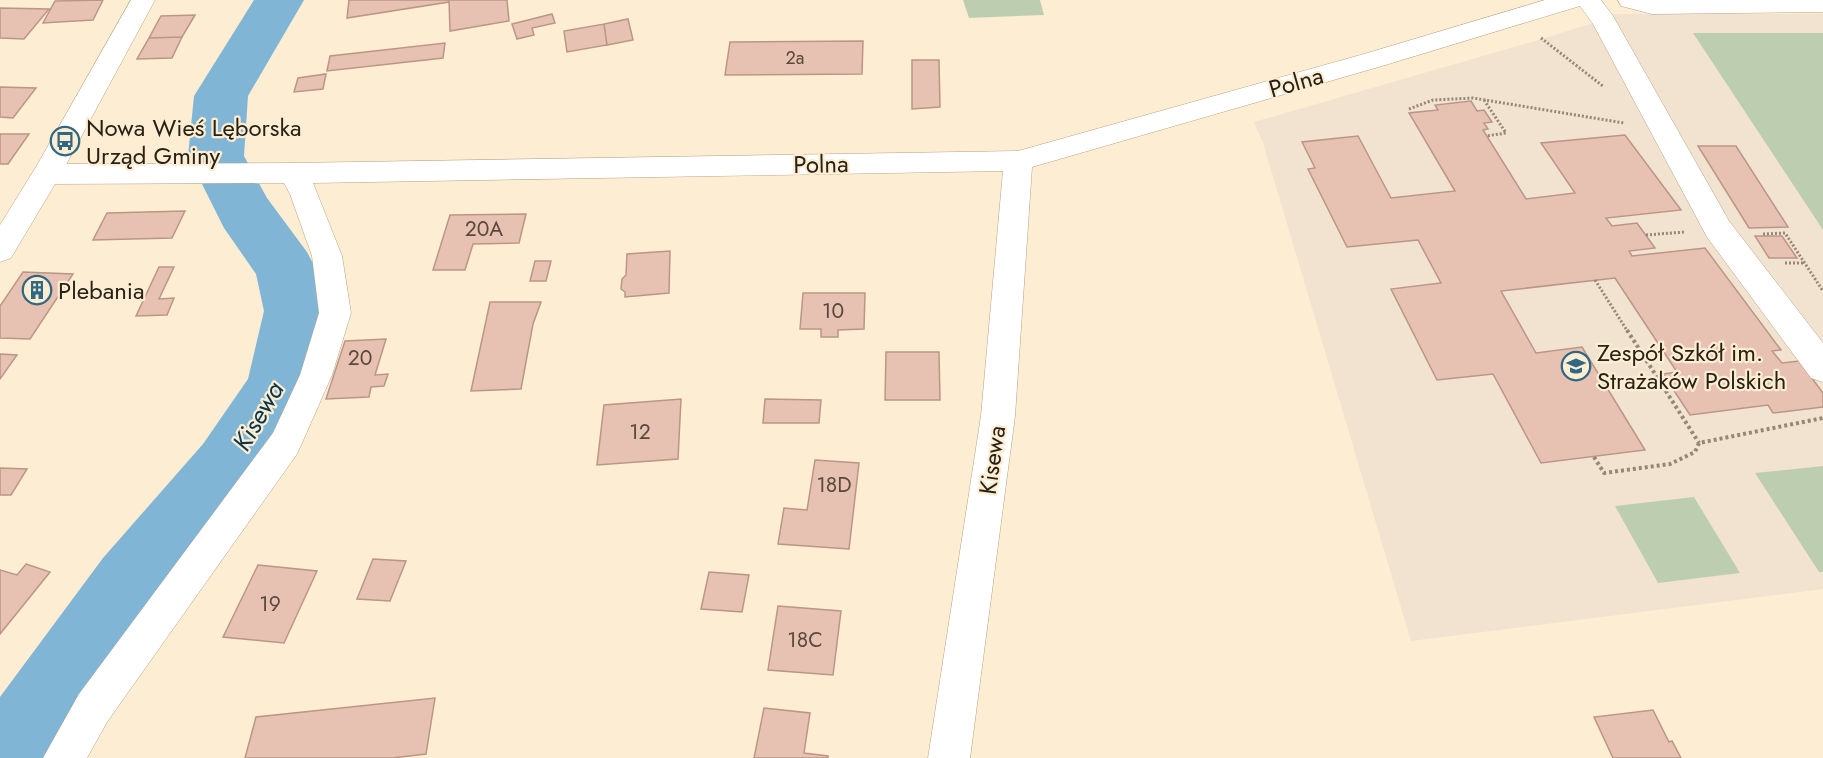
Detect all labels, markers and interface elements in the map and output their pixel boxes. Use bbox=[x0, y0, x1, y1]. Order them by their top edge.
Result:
house number: 2a bbox=[786, 45, 804, 71]
street label: Polna bbox=[1265, 58, 1327, 106]
place label: Nowa Wieś Lęborska Urząd Gminy bbox=[86, 110, 302, 173]
bus stop icon: Nowa Wieś Lęborska Urząd Gminy bbox=[49, 125, 81, 157]
street label: Polna bbox=[793, 146, 849, 182]
house number: 20A bbox=[465, 214, 503, 244]
place label: Plebania bbox=[58, 273, 145, 308]
building icon: Plebania bbox=[21, 274, 53, 306]
house number: 10 bbox=[822, 296, 844, 326]
place label: Zespół Szkół im. Strażaków Polskich bbox=[1597, 335, 1786, 398]
house number: 20 bbox=[348, 343, 372, 373]
school or university icon: Zespół Szkół im. Strażaków Polskich bbox=[1560, 350, 1592, 382]
water label: Kisewa bbox=[223, 373, 294, 458]
house number: 12 bbox=[629, 417, 651, 447]
street label: Kisewa bbox=[970, 423, 1014, 497]
house number: 18D bbox=[816, 470, 852, 500]
house number: 19 bbox=[259, 589, 281, 619]
house number: 18C bbox=[787, 625, 823, 655]

